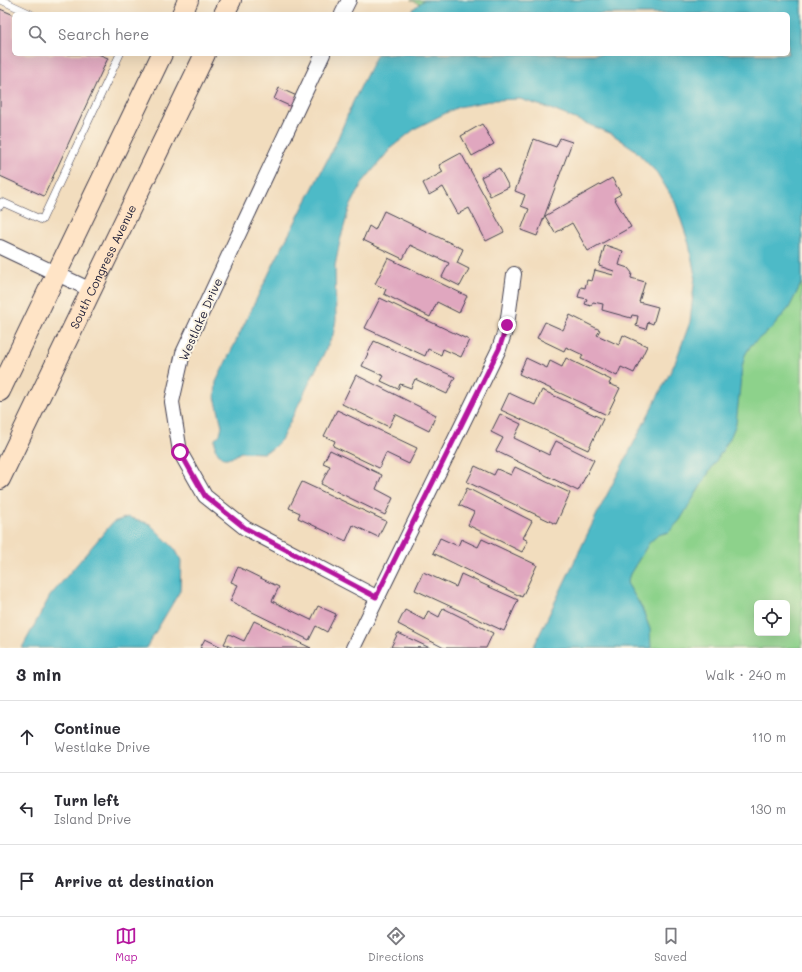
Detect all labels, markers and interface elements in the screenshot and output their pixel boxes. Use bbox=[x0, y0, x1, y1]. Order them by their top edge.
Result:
search box bbox=[12, 12, 790, 56]
icon: search bbox=[26, 23, 48, 45]
text: Search here bbox=[58, 24, 149, 44]
street label: South Congress Avenue bbox=[66, 202, 139, 331]
street label: Westlake Drive bbox=[175, 275, 225, 363]
route end bbox=[498, 316, 516, 334]
route start bbox=[171, 443, 189, 461]
map controls bbox=[754, 600, 790, 636]
button: locate bbox=[754, 600, 790, 636]
text: 3 min bbox=[16, 663, 61, 685]
text: Walk · 240 m bbox=[705, 666, 786, 683]
text: Continue bbox=[54, 718, 121, 738]
icon: ahead bbox=[16, 726, 38, 748]
text: 110 m bbox=[752, 728, 786, 745]
text: Westlake Drive bbox=[54, 738, 150, 755]
text: Turn left bbox=[54, 790, 119, 810]
icon: left bbox=[16, 798, 38, 820]
text: 130 m bbox=[750, 800, 786, 817]
text: Island Drive bbox=[54, 810, 131, 827]
icon: arrive bbox=[16, 870, 38, 892]
text: Arrive at destination bbox=[54, 871, 214, 891]
tab: Map bbox=[115, 925, 138, 964]
tab: Directions bbox=[368, 925, 424, 964]
tab: Saved bbox=[654, 925, 687, 964]

